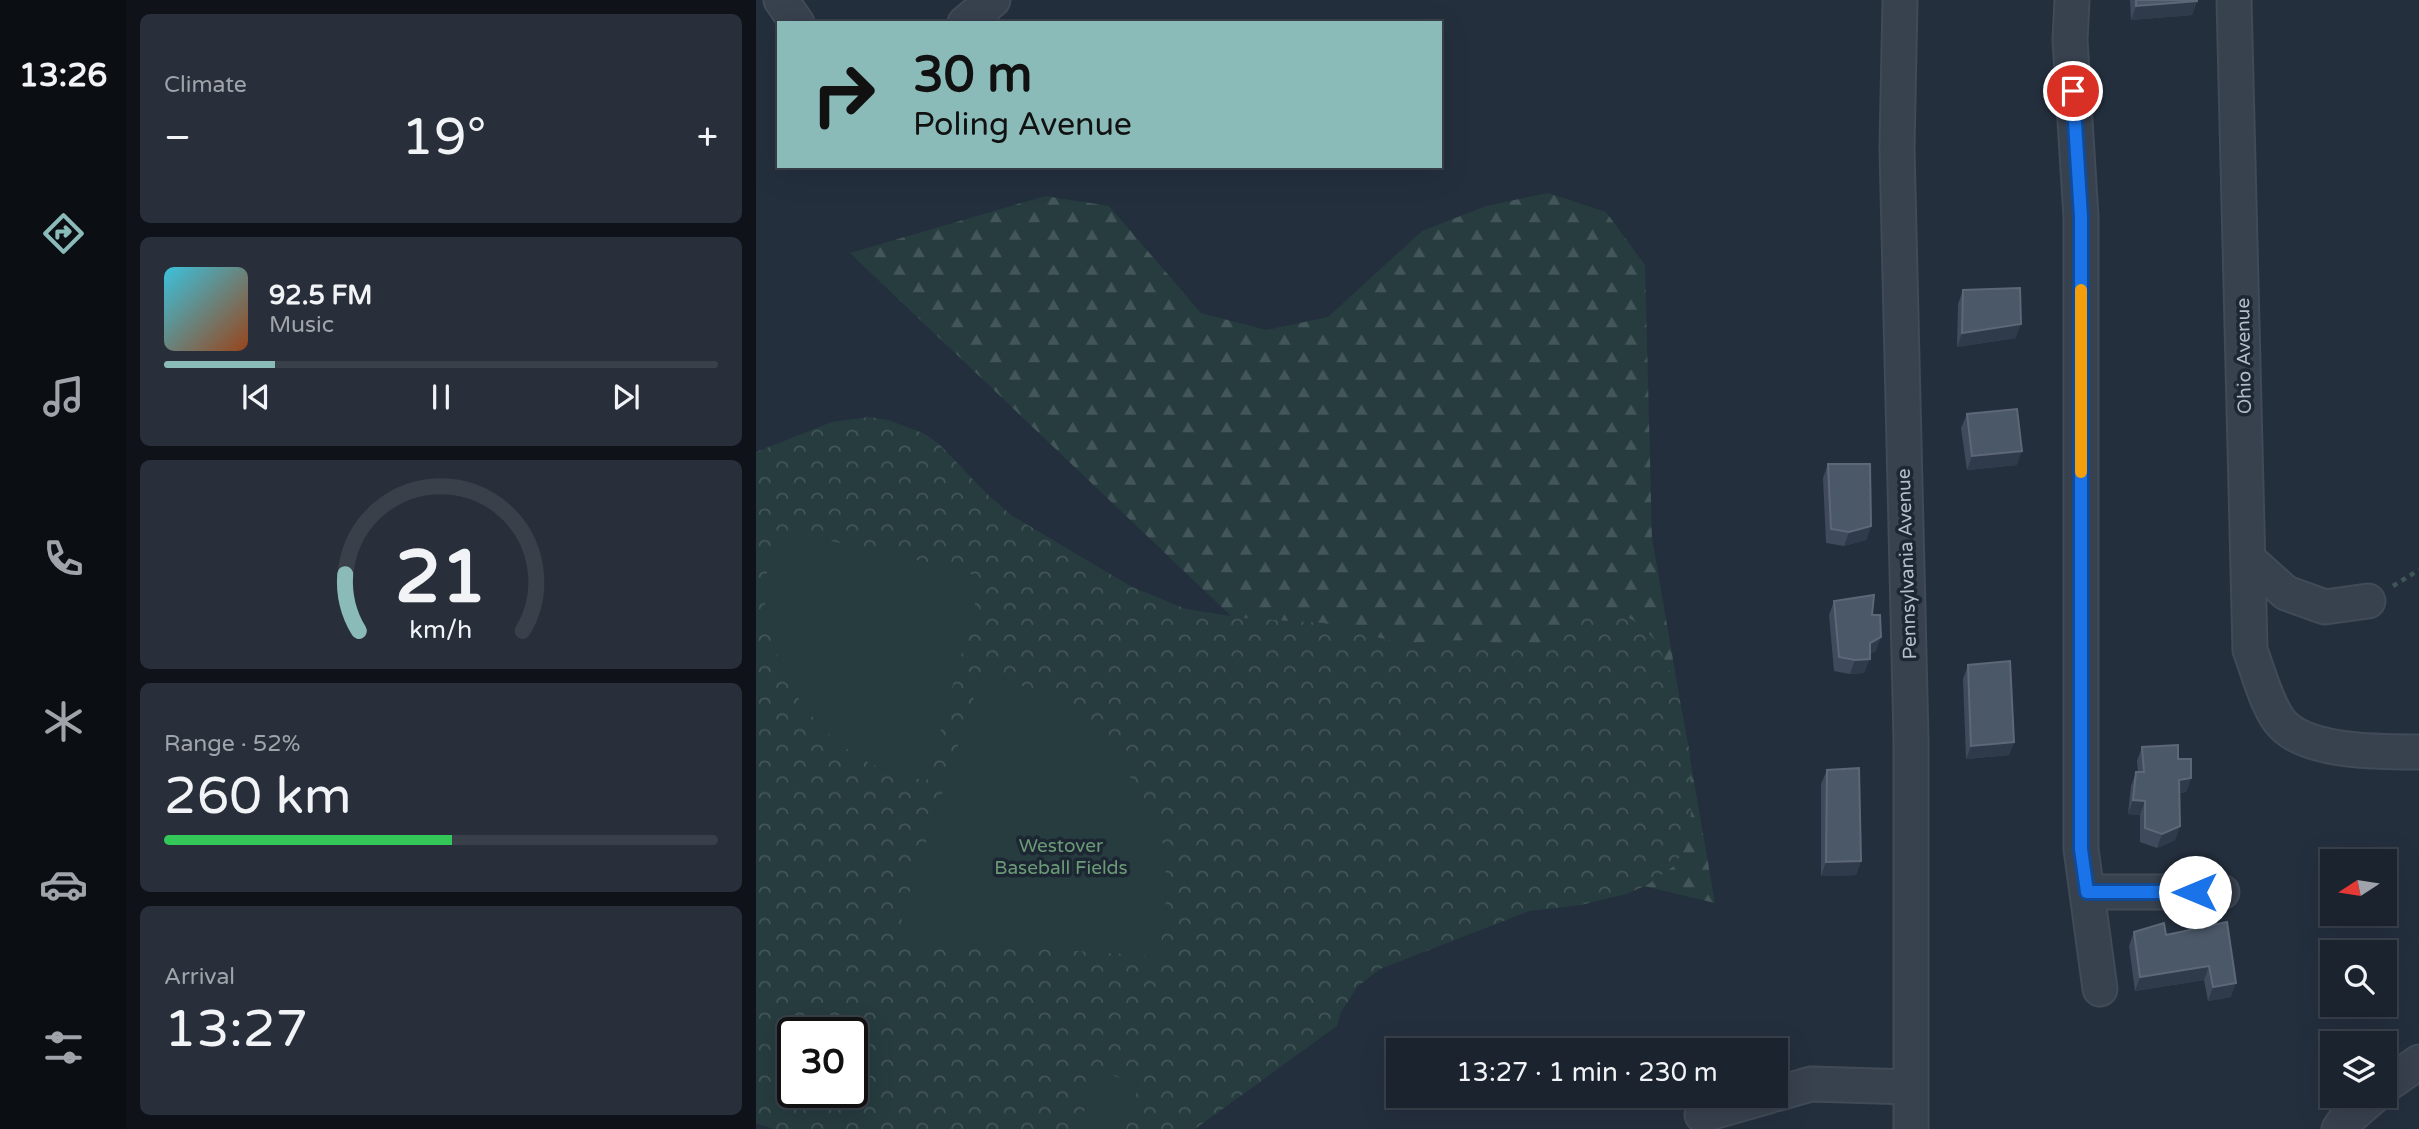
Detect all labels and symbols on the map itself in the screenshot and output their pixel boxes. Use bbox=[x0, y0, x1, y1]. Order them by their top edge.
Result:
pin bbox=[2043, 61, 2103, 121]
street label: Ohio Avenue bbox=[2232, 298, 2256, 414]
street label: Pennsylvania Avenue bbox=[1893, 468, 1921, 660]
park label: Westover Baseball Fields bbox=[994, 835, 1128, 879]
north arrow bbox=[2320, 849, 2398, 926]
position arrow bbox=[2158, 855, 2232, 929]
speed limit sign: 30 bbox=[777, 1017, 868, 1108]

